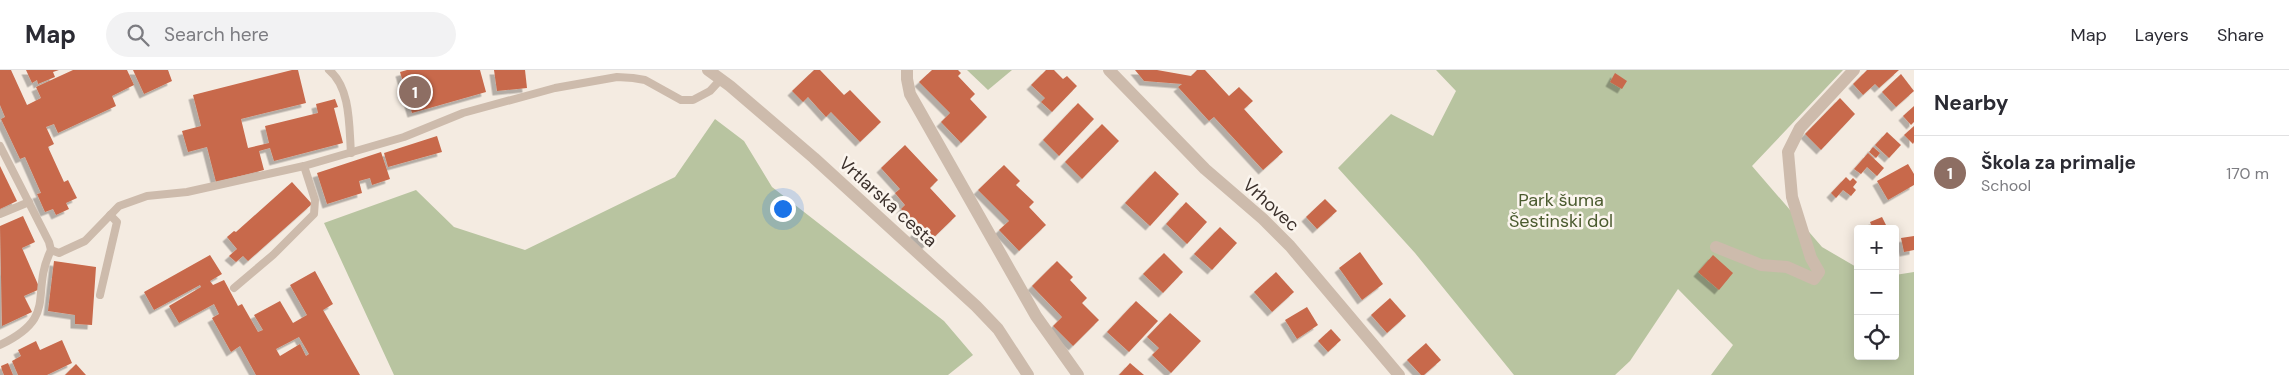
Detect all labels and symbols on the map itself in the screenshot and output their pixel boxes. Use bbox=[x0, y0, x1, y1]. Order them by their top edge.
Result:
pin: 1 bbox=[399, 73, 431, 111]
street label: Vrtlarska cesta bbox=[834, 151, 942, 253]
street label: Vrhovec bbox=[1238, 173, 1304, 237]
park label: Park šuma Šestinski dol bbox=[1509, 188, 1613, 233]
your location bbox=[770, 196, 796, 222]

